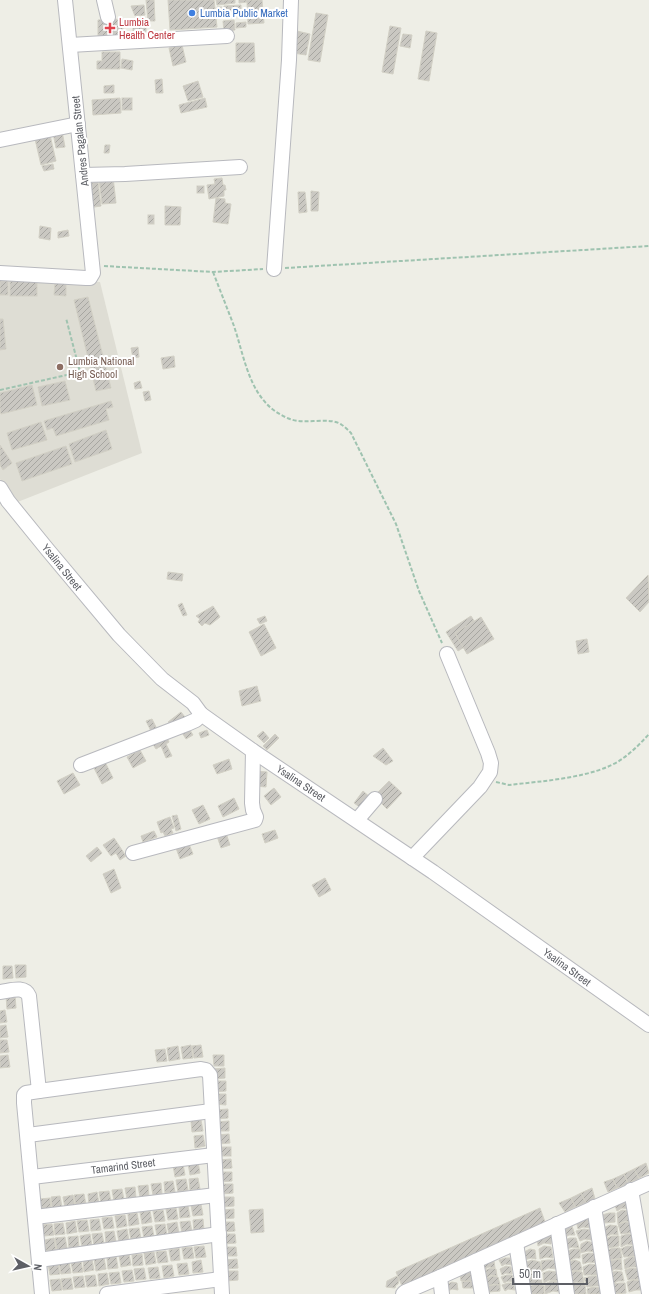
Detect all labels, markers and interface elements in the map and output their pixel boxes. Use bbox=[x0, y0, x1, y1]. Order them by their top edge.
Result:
place label: Lumbia Public Market bbox=[200, 6, 288, 20]
marker: Lumbia Public Market bbox=[187, 8, 197, 18]
place label: Lumbia Health Center bbox=[119, 15, 175, 42]
marker: Lumbia Health Center bbox=[104, 22, 116, 34]
street label: Andres Pagalan Street bbox=[68, 95, 92, 188]
place label: Lumbia National High School bbox=[68, 354, 134, 381]
marker: Lumbia National High School bbox=[55, 362, 65, 372]
street label: Ysalina Street bbox=[39, 541, 85, 594]
street label: Ysalina Street bbox=[274, 762, 329, 805]
street label: Ysalina Street bbox=[540, 945, 594, 989]
street label: Tamarind Street bbox=[90, 1155, 156, 1177]
north arrow bbox=[8, 1246, 48, 1286]
scale bar bbox=[513, 1260, 587, 1286]
text: N bbox=[31, 1263, 45, 1272]
text: 50 m bbox=[519, 1266, 541, 1282]

